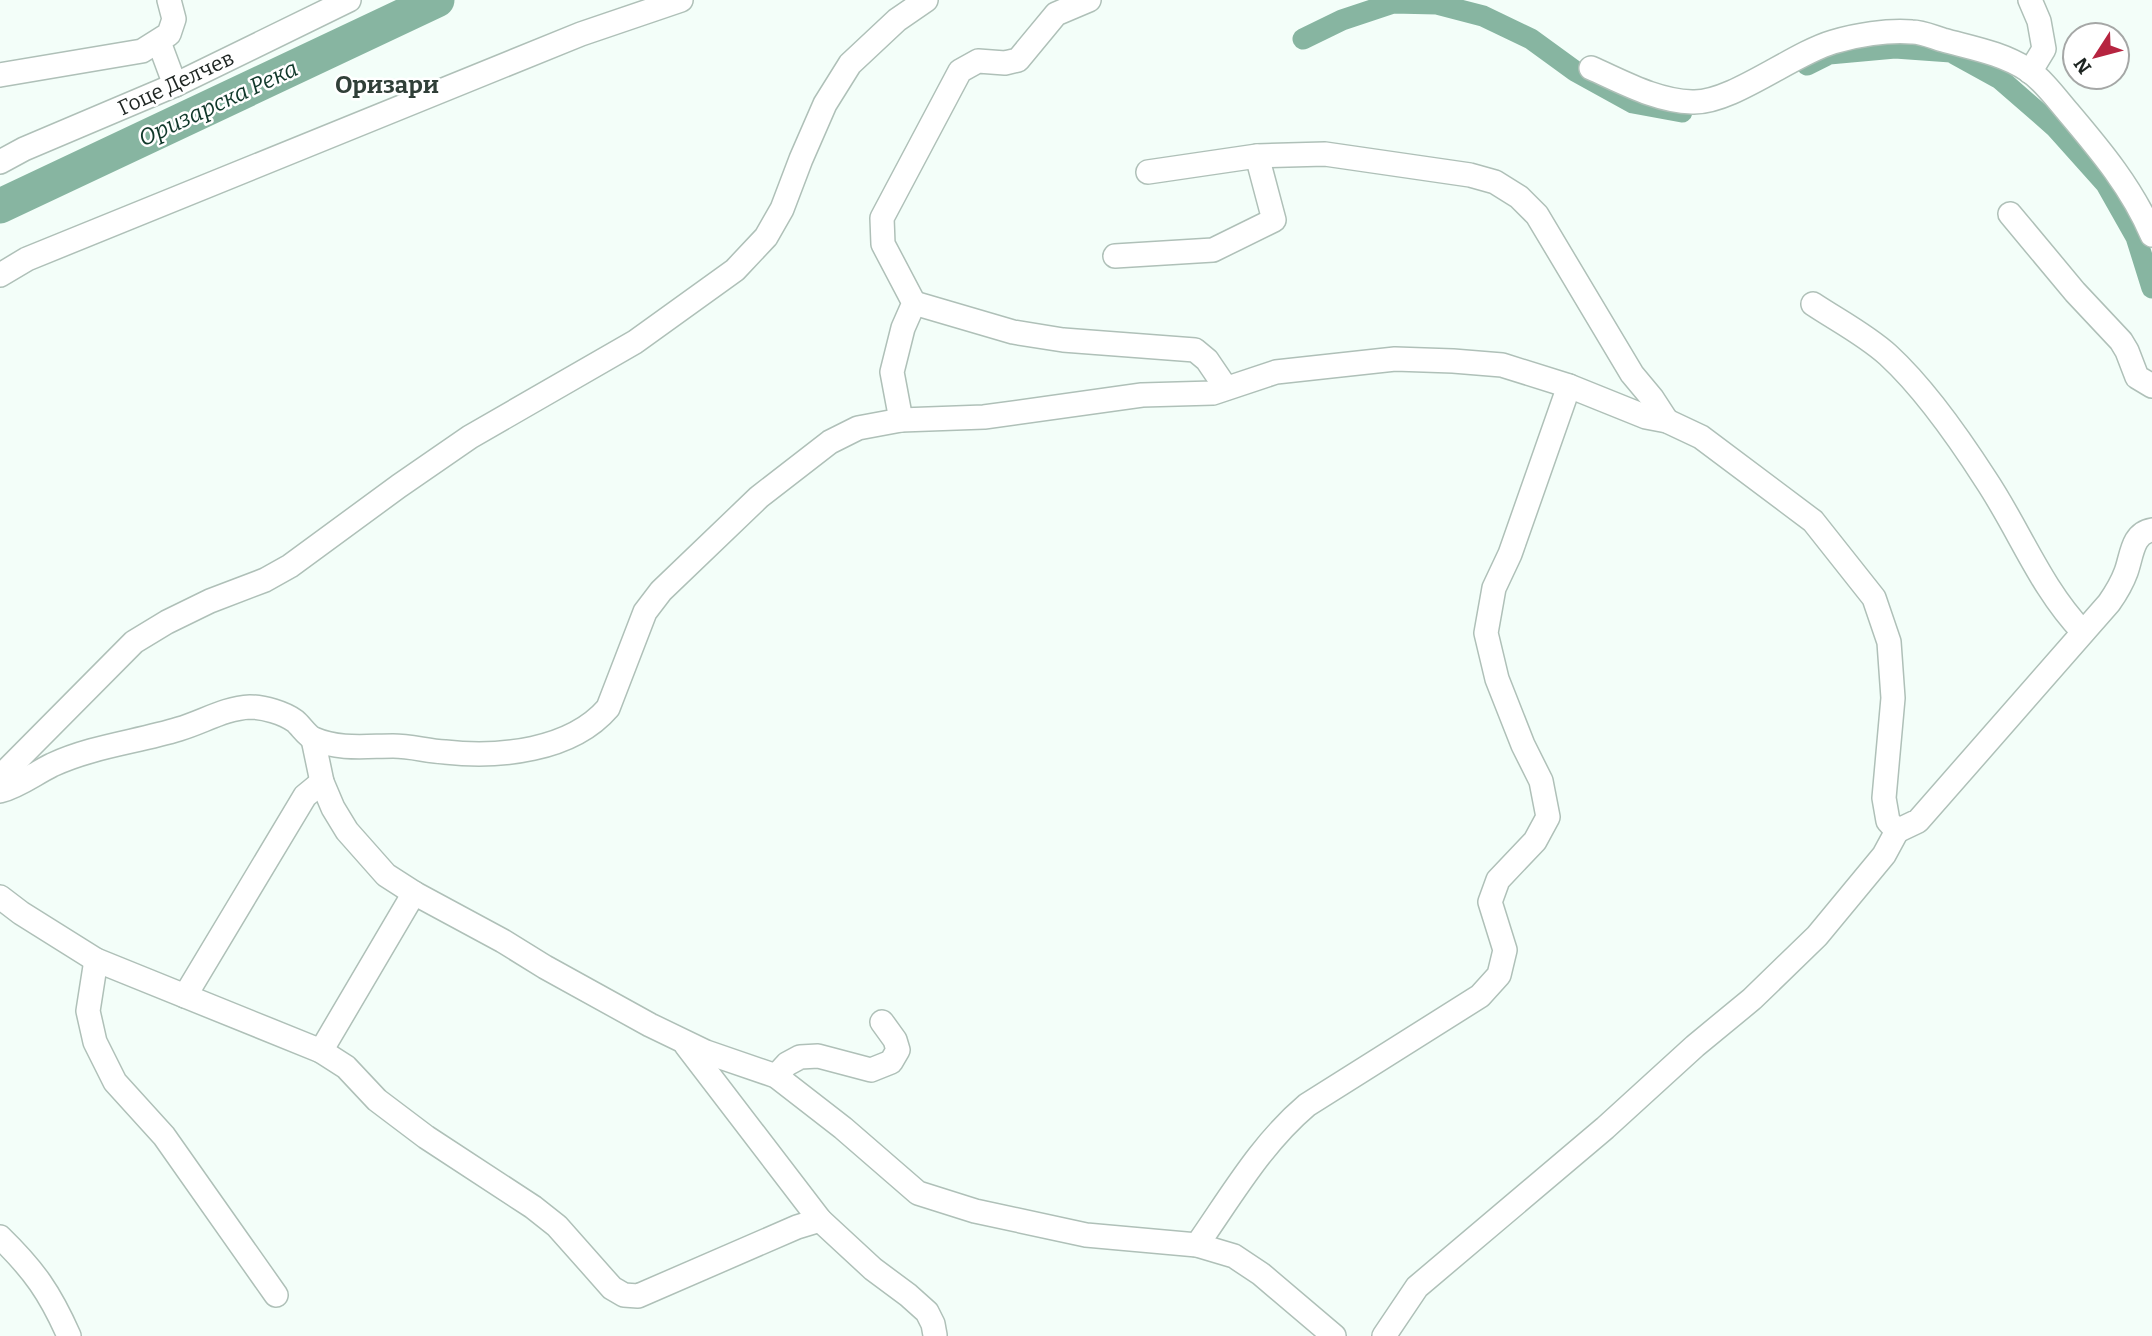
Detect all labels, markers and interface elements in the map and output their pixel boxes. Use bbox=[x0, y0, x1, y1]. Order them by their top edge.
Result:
north arrow bbox=[2061, 21, 2131, 91]
street label: Гоце Делчев bbox=[114, 45, 238, 121]
text: N bbox=[2069, 53, 2096, 78]
water label: Оризарска Река bbox=[134, 54, 302, 152]
district label: Оризари bbox=[335, 71, 439, 99]

